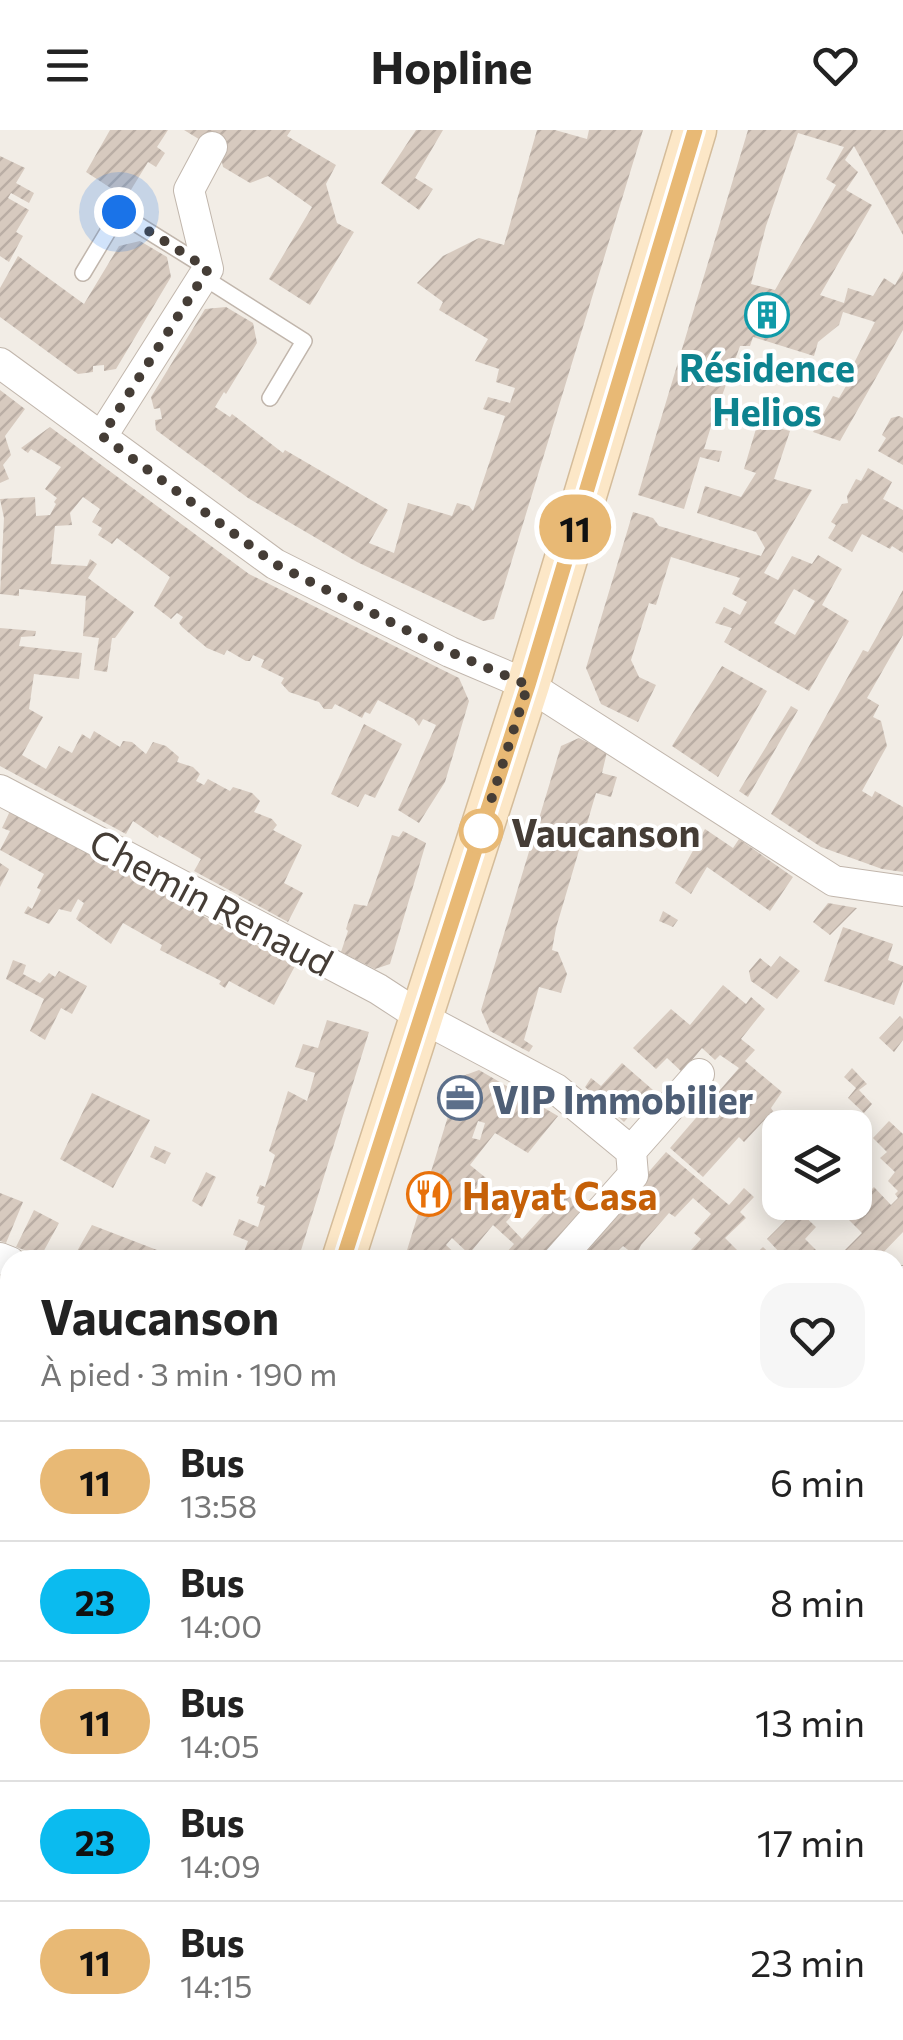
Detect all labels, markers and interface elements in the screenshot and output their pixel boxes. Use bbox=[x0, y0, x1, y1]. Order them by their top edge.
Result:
icon: menu bbox=[40, 38, 95, 93]
text: Hopline bbox=[371, 38, 532, 93]
icon: heart bbox=[808, 38, 863, 93]
your location bbox=[94, 187, 144, 237]
building icon: Résidence Helios bbox=[744, 292, 790, 338]
place label: Résidence Helios bbox=[679, 343, 855, 434]
line badge: 11 bbox=[530, 494, 620, 560]
text: 11 bbox=[559, 506, 591, 549]
place label: Vaucanson bbox=[511, 808, 700, 855]
marker: Vaucanson bbox=[460, 810, 502, 852]
street label: Chemin Renaud bbox=[82, 817, 342, 985]
office icon: VIP Immobilier bbox=[437, 1075, 483, 1121]
place label: VIP Immobilier bbox=[492, 1075, 754, 1122]
map controls bbox=[762, 1110, 872, 1220]
button: layers bbox=[762, 1110, 872, 1220]
restaurant icon: Hayat Casa bbox=[406, 1171, 452, 1217]
place label: Hayat Casa bbox=[462, 1171, 658, 1218]
button: heart bbox=[760, 1283, 865, 1388]
text: Vaucanson bbox=[40, 1286, 279, 1345]
text: À pied · 3 min · 190 m bbox=[40, 1353, 337, 1393]
text: Bus bbox=[180, 1438, 245, 1485]
text: 6 min bbox=[770, 1458, 865, 1505]
text: 11 bbox=[79, 1460, 111, 1503]
text: 13:58 bbox=[180, 1485, 257, 1525]
text: Bus bbox=[180, 1558, 245, 1605]
text: 8 min bbox=[770, 1578, 865, 1625]
text: 23 bbox=[75, 1580, 115, 1623]
text: 14:00 bbox=[180, 1605, 262, 1645]
text: Bus bbox=[180, 1678, 245, 1725]
text: 13 min bbox=[755, 1698, 865, 1745]
text: 11 bbox=[79, 1700, 111, 1743]
text: 14:05 bbox=[180, 1725, 260, 1765]
text: Bus bbox=[180, 1798, 245, 1845]
text: 17 min bbox=[757, 1818, 865, 1865]
text: 23 bbox=[75, 1820, 115, 1863]
text: 14:09 bbox=[180, 1845, 261, 1885]
text: Bus bbox=[180, 1918, 245, 1965]
text: 23 min bbox=[750, 1938, 865, 1985]
text: 11 bbox=[79, 1940, 111, 1983]
text: 14:15 bbox=[180, 1965, 253, 2005]

